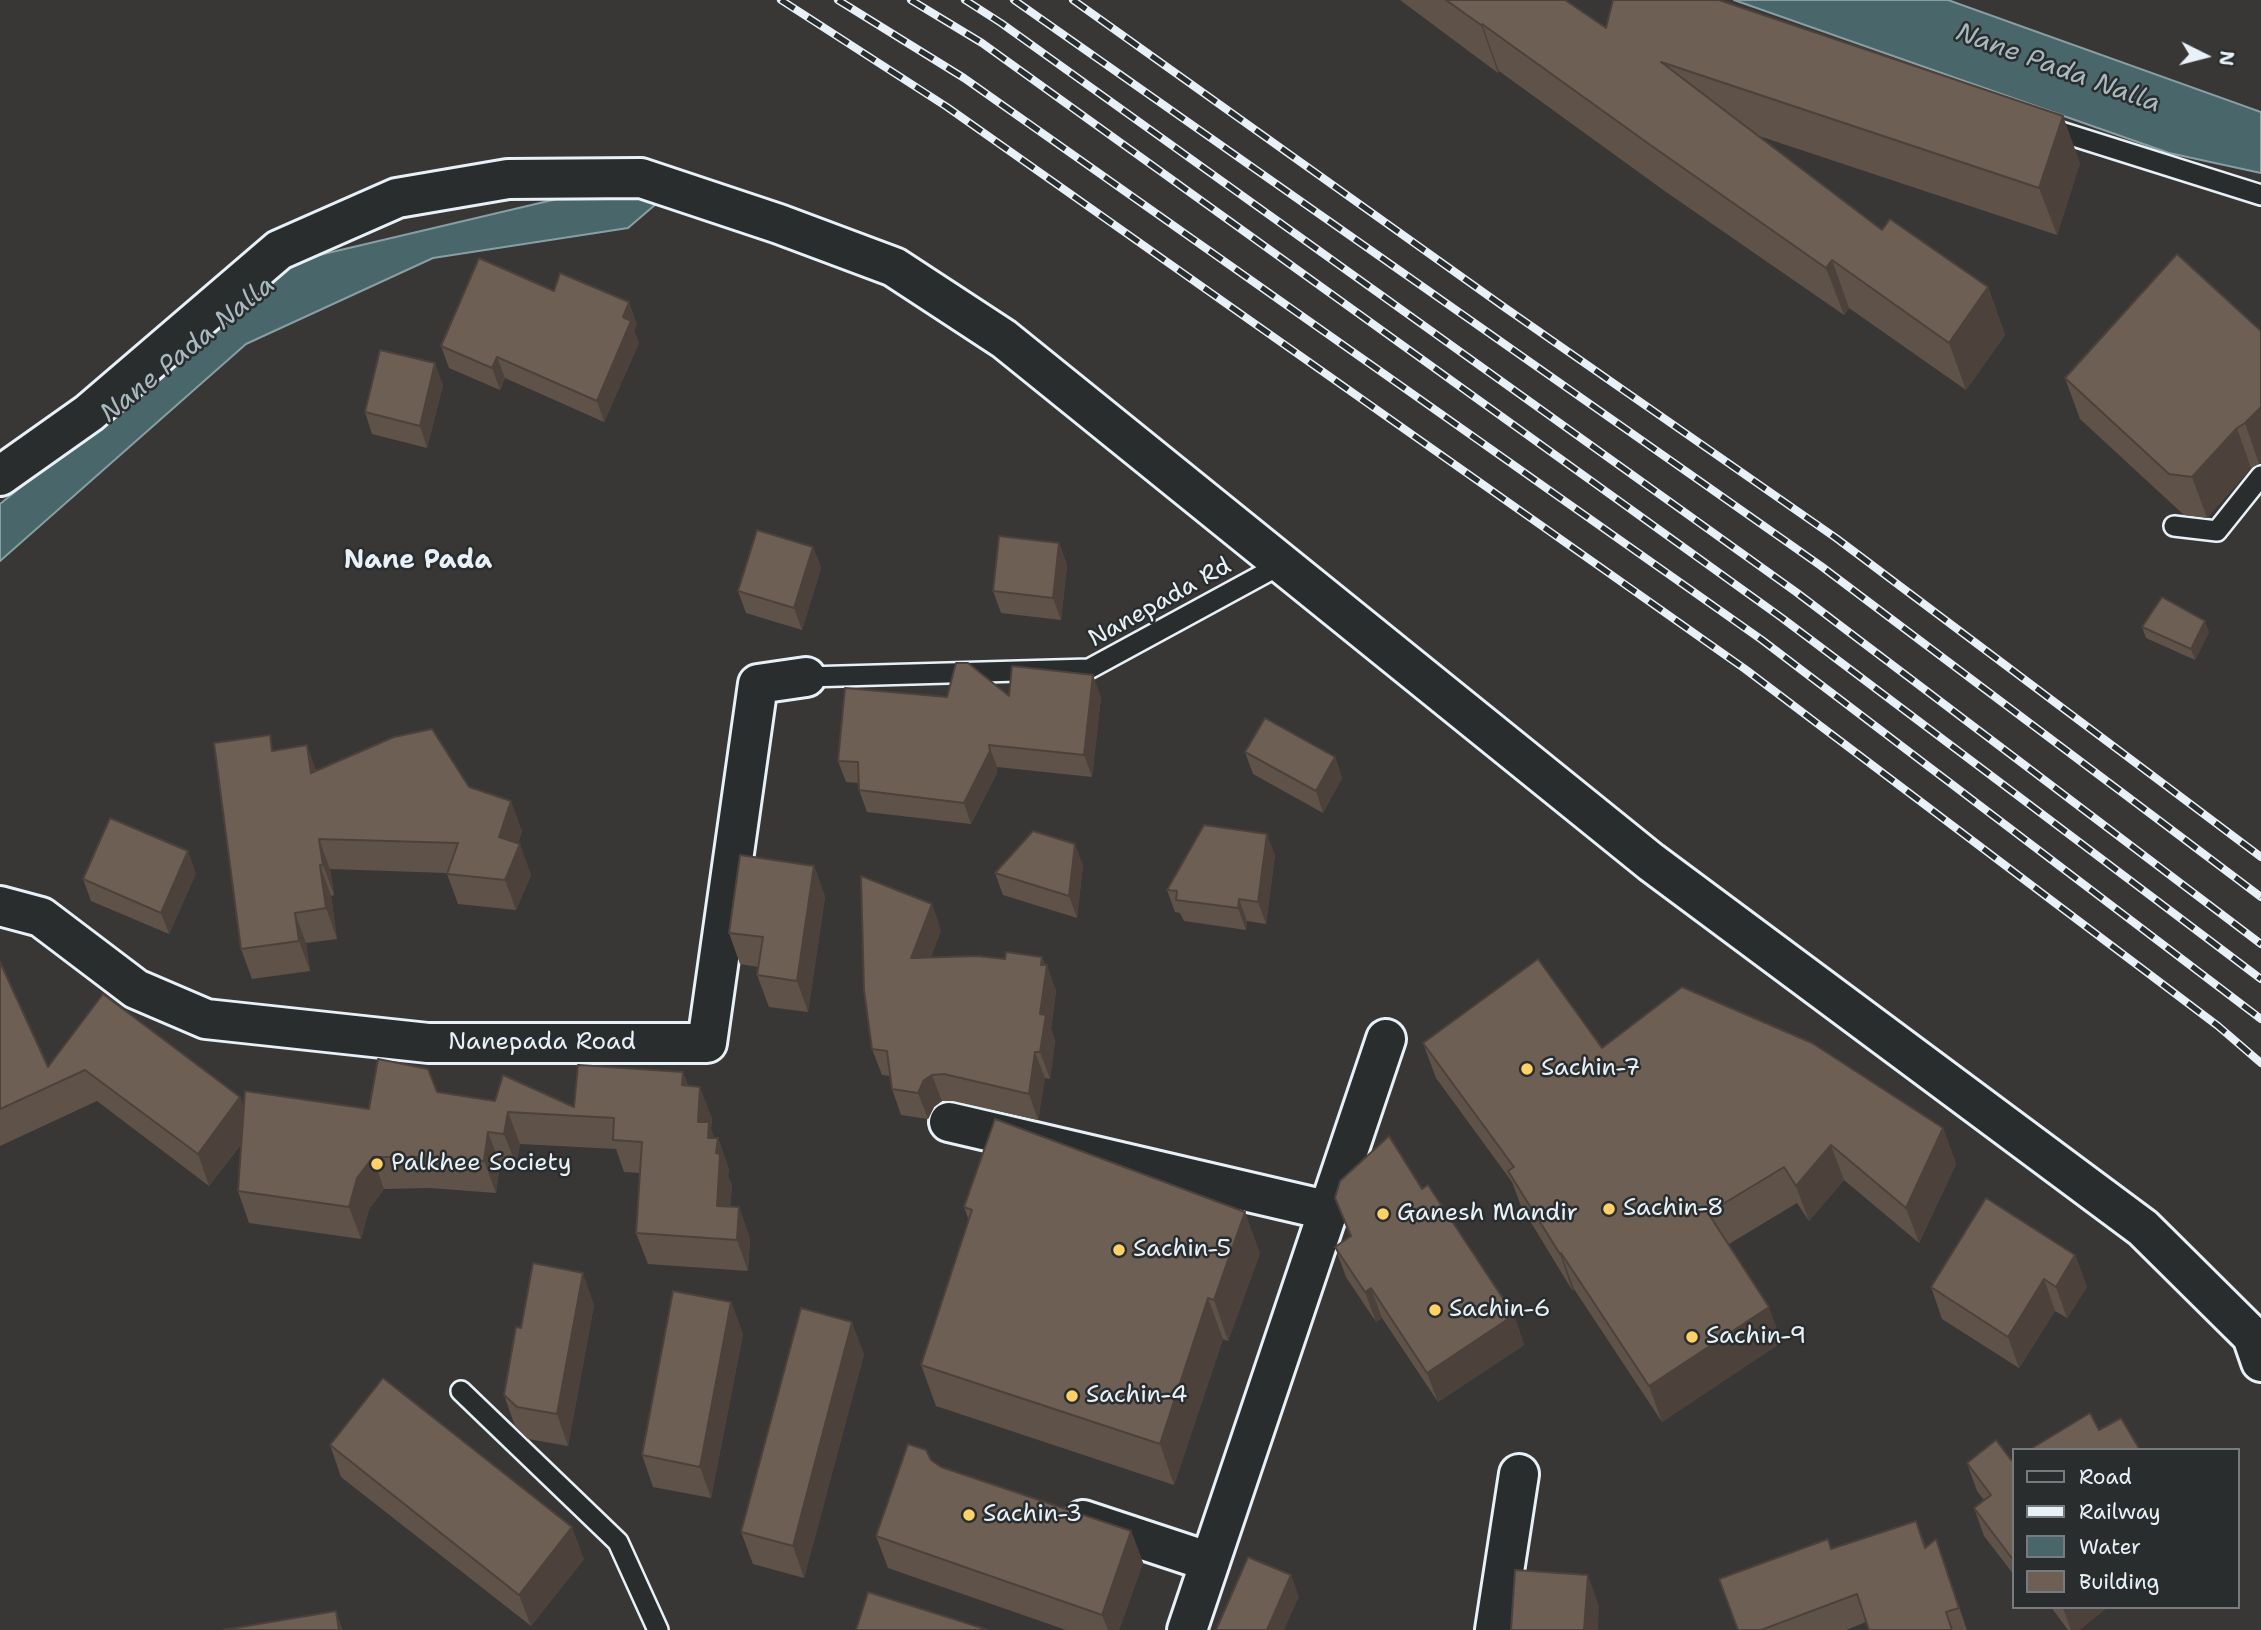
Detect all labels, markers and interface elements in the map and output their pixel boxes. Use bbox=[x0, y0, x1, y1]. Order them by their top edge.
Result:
water label: Nane Pada Nalla bbox=[1951, 18, 2165, 120]
north arrow bbox=[2170, 21, 2240, 91]
text: N bbox=[2213, 49, 2240, 67]
water label: Nane Pada Nalla bbox=[95, 270, 281, 430]
district label: Nane Pada bbox=[344, 545, 492, 577]
street label: Nanepada Rd bbox=[1084, 552, 1236, 654]
street label: Nanepada Road bbox=[448, 1029, 636, 1057]
place label: Sachin-7 bbox=[1541, 1055, 1640, 1083]
marker: Sachin-7 bbox=[1519, 1061, 1535, 1077]
place label: Palkhee Society bbox=[391, 1150, 571, 1178]
marker: Palkhee Society bbox=[369, 1156, 385, 1172]
place label: Sachin-8 bbox=[1623, 1195, 1724, 1223]
place label: Ganesh Mandir bbox=[1397, 1200, 1578, 1228]
marker: Sachin-8 bbox=[1601, 1201, 1617, 1217]
marker: Ganesh Mandir bbox=[1375, 1206, 1391, 1222]
place label: Sachin-5 bbox=[1133, 1236, 1231, 1264]
marker: Sachin-5 bbox=[1111, 1242, 1127, 1258]
place label: Sachin-6 bbox=[1449, 1296, 1551, 1324]
marker: Sachin-6 bbox=[1427, 1302, 1443, 1318]
place label: Sachin-9 bbox=[1706, 1323, 1806, 1351]
marker: Sachin-9 bbox=[1684, 1329, 1700, 1345]
place label: Sachin-4 bbox=[1086, 1382, 1187, 1410]
marker: Sachin-4 bbox=[1064, 1388, 1080, 1404]
legend bbox=[2012, 1448, 2240, 1609]
text: Road bbox=[2079, 1463, 2132, 1491]
text: Railway bbox=[2079, 1498, 2161, 1526]
place label: Sachin-3 bbox=[983, 1501, 1082, 1529]
marker: Sachin-3 bbox=[961, 1507, 977, 1523]
text: Water bbox=[2079, 1533, 2141, 1561]
text: Building bbox=[2079, 1568, 2159, 1596]

